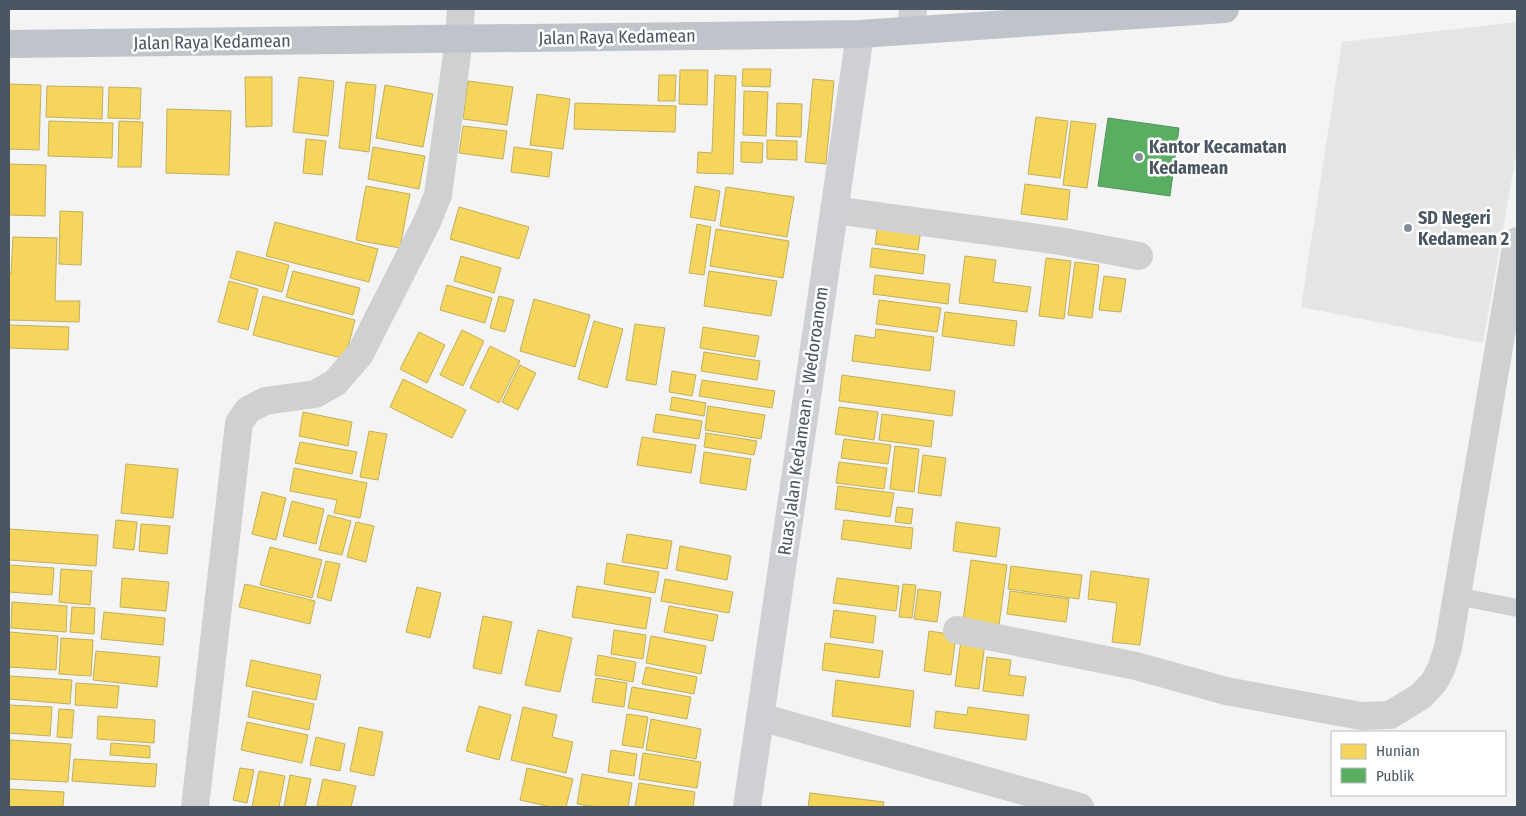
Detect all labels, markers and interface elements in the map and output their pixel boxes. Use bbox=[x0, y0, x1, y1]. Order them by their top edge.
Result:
street label: Jalan Raya Kedamean bbox=[538, 25, 696, 49]
street label: Jalan Raya Kedamean bbox=[133, 30, 291, 54]
place label: Kantor Kecamatan Kedamean bbox=[1149, 136, 1287, 179]
marker: Kantor Kecamatan Kedamean bbox=[1133, 151, 1145, 163]
place label: SD Negeri Kedamean 2 bbox=[1418, 207, 1509, 250]
marker: SD Negeri Kedamean 2 bbox=[1402, 222, 1414, 234]
street label: Ruas Jalan Kedamean - Wedoroanom bbox=[773, 285, 833, 557]
legend bbox=[1331, 731, 1506, 796]
text: Hunian bbox=[1376, 742, 1420, 760]
text: Publik bbox=[1376, 767, 1414, 785]

